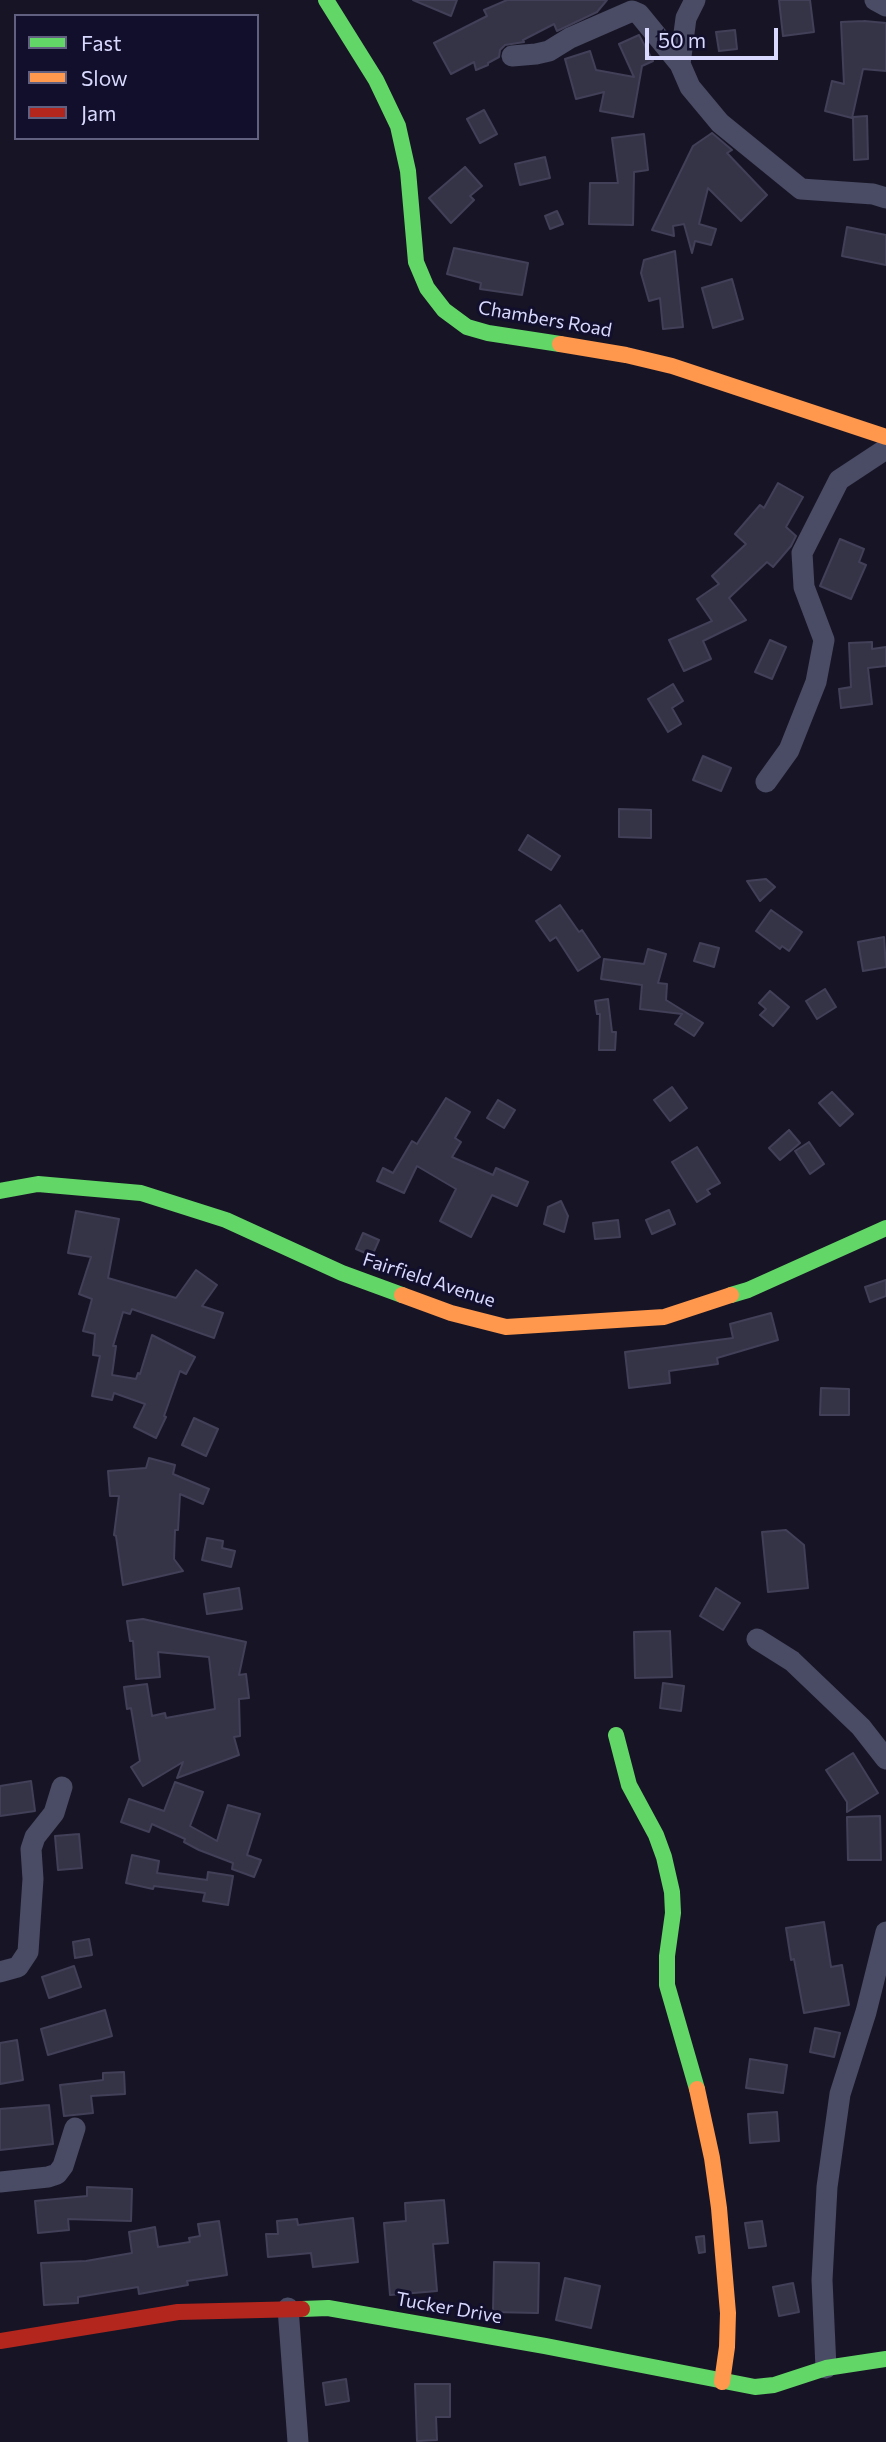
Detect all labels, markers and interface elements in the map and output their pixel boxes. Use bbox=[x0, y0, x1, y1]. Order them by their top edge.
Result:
legend bbox=[14, 14, 259, 140]
scale bar bbox=[648, 14, 781, 58]
text: 50 m bbox=[658, 27, 706, 52]
text: Fast bbox=[81, 30, 122, 55]
text: Slow bbox=[81, 65, 128, 90]
text: Jam bbox=[81, 100, 116, 125]
street label: Chambers Road bbox=[476, 296, 614, 342]
street label: Fairfield Avenue bbox=[360, 1248, 498, 1312]
street label: Tucker Drive bbox=[394, 2287, 504, 2329]

